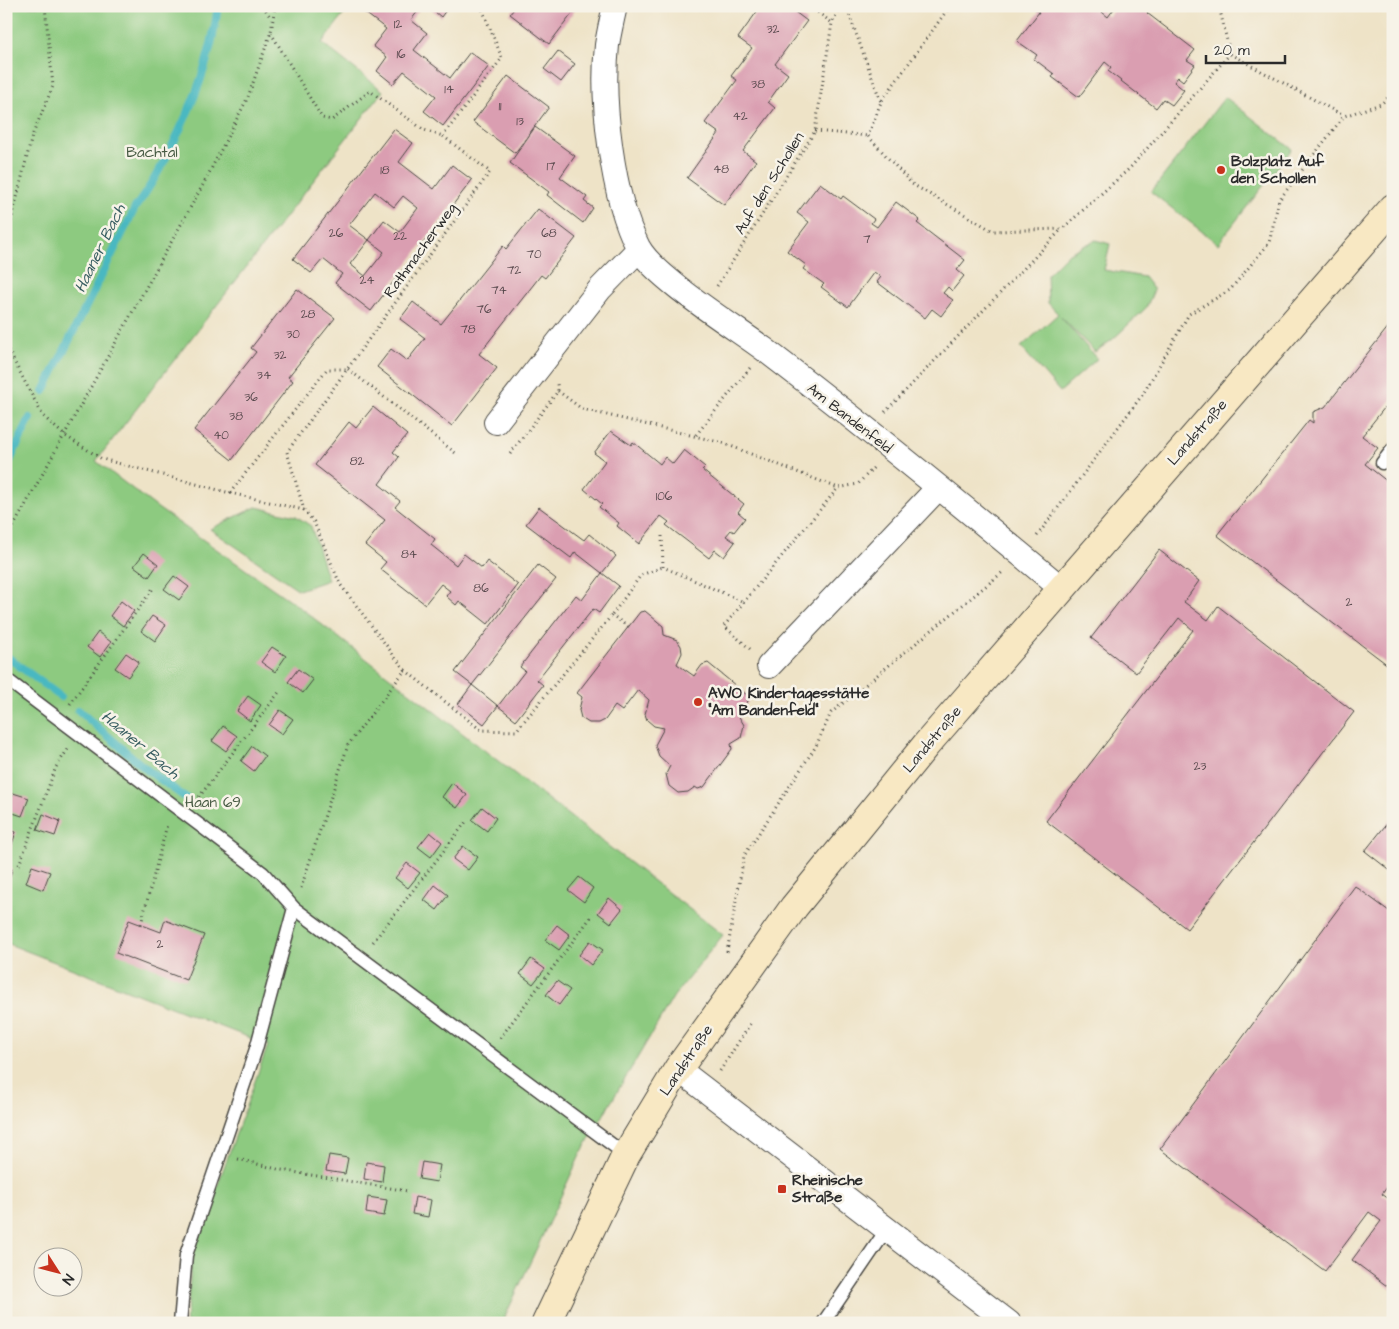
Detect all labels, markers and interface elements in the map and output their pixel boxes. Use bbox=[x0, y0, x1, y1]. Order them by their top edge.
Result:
house number: 12 bbox=[394, 16, 402, 33]
house number: 32 bbox=[767, 21, 780, 38]
scale bar bbox=[1206, 32, 1285, 64]
text: 20 m bbox=[1214, 40, 1250, 61]
house number: 16 bbox=[396, 46, 406, 63]
house number: 38 bbox=[751, 76, 765, 93]
house number: 14 bbox=[444, 81, 454, 98]
house number: 11 bbox=[498, 98, 502, 115]
house number: 42 bbox=[732, 108, 748, 125]
house number: 13 bbox=[516, 113, 524, 130]
street label: Auf den Schollen bbox=[730, 128, 810, 238]
park label: Bachtal bbox=[126, 142, 178, 163]
place label: Bolzplatz Auf den Schollen bbox=[1230, 151, 1325, 189]
house number: 17 bbox=[547, 158, 556, 175]
house number: 48 bbox=[713, 161, 729, 178]
house number: 18 bbox=[380, 162, 390, 179]
marker: Bolzplatz Auf den Schollen bbox=[1215, 164, 1227, 176]
street label: Rathmacherweg bbox=[379, 198, 463, 303]
water label: Haaner Bach bbox=[69, 200, 131, 296]
house number: 26 bbox=[329, 225, 344, 242]
house number: 68 bbox=[541, 225, 557, 242]
house number: 22 bbox=[393, 228, 407, 245]
house number: 7 bbox=[863, 231, 871, 248]
house number: 70 bbox=[527, 246, 542, 263]
house number: 72 bbox=[507, 262, 521, 279]
house number: 24 bbox=[359, 272, 375, 289]
house number: 74 bbox=[491, 282, 507, 299]
house number: 76 bbox=[477, 301, 492, 318]
house number: 28 bbox=[301, 306, 316, 323]
house number: 78 bbox=[460, 321, 476, 338]
house number: 30 bbox=[286, 326, 300, 343]
house number: 32 bbox=[274, 347, 287, 364]
house number: 34 bbox=[257, 367, 271, 384]
street label: Am Bandenfeld bbox=[802, 378, 897, 459]
house number: 36 bbox=[244, 389, 258, 406]
street label: Landstraße bbox=[1163, 395, 1232, 470]
house number: 38 bbox=[229, 408, 243, 425]
house number: 40 bbox=[213, 427, 229, 444]
house number: 82 bbox=[350, 453, 364, 470]
house number: 106 bbox=[656, 488, 673, 505]
house number: 84 bbox=[401, 546, 417, 563]
house number: 86 bbox=[473, 580, 489, 597]
house number: 2 bbox=[1346, 594, 1353, 611]
place label: AWO Kindertagesstätte "Am Bandenfeld" bbox=[708, 683, 869, 721]
marker: AWO Kindertagesstätte "Am Bandenfeld" bbox=[692, 696, 704, 708]
street label: Landstraße bbox=[898, 701, 967, 777]
water label: Haaner Bach bbox=[97, 706, 185, 785]
house number: 23 bbox=[1194, 758, 1206, 775]
park label: Haan 69 bbox=[185, 792, 241, 813]
house number: 2 bbox=[157, 936, 164, 953]
street label: Landstraße bbox=[655, 1021, 718, 1100]
place label: Rheinische Straße bbox=[791, 1170, 863, 1208]
marker: Rheinische Straße bbox=[776, 1183, 788, 1195]
north arrow bbox=[32, 1246, 82, 1296]
text: N bbox=[57, 1270, 78, 1289]

